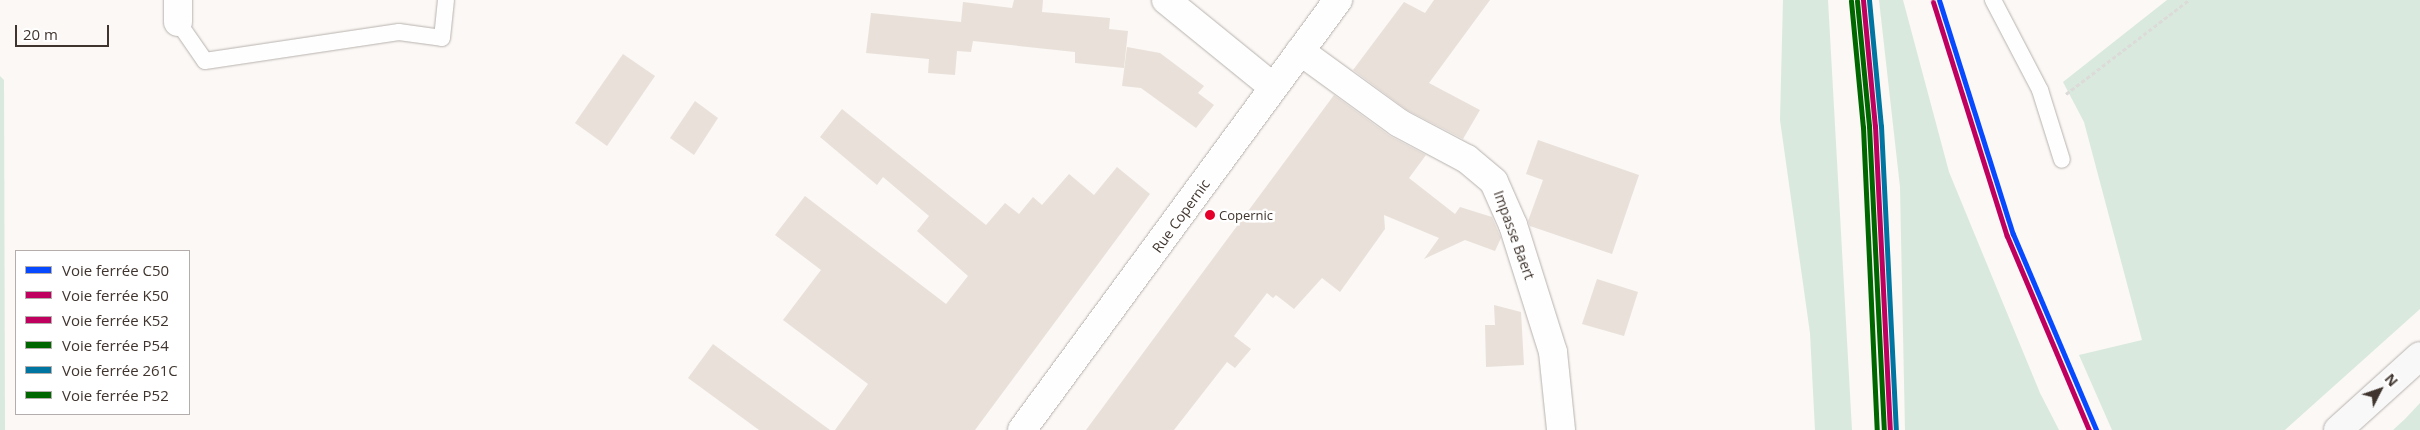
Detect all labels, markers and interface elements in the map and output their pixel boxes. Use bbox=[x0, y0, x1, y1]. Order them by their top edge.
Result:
scale bar bbox=[18, 15, 111, 47]
text: 20 m bbox=[23, 24, 58, 44]
street label: Rue Copernic bbox=[1149, 176, 1213, 256]
street label: Impasse Baert bbox=[1490, 188, 1538, 282]
place label: Copernic bbox=[1219, 207, 1273, 223]
marker: Copernic bbox=[1205, 210, 1215, 220]
legend bbox=[15, 250, 190, 415]
text: Voie ferrée C50 bbox=[62, 260, 169, 280]
text: Voie ferrée K50 bbox=[62, 285, 169, 305]
text: Voie ferrée K52 bbox=[62, 310, 169, 330]
text: Voie ferrée P54 bbox=[62, 335, 169, 355]
text: Voie ferrée 261C bbox=[62, 360, 178, 380]
north arrow bbox=[2355, 365, 2405, 415]
text: N bbox=[2381, 369, 2403, 390]
text: Voie ferrée P52 bbox=[62, 385, 169, 405]

